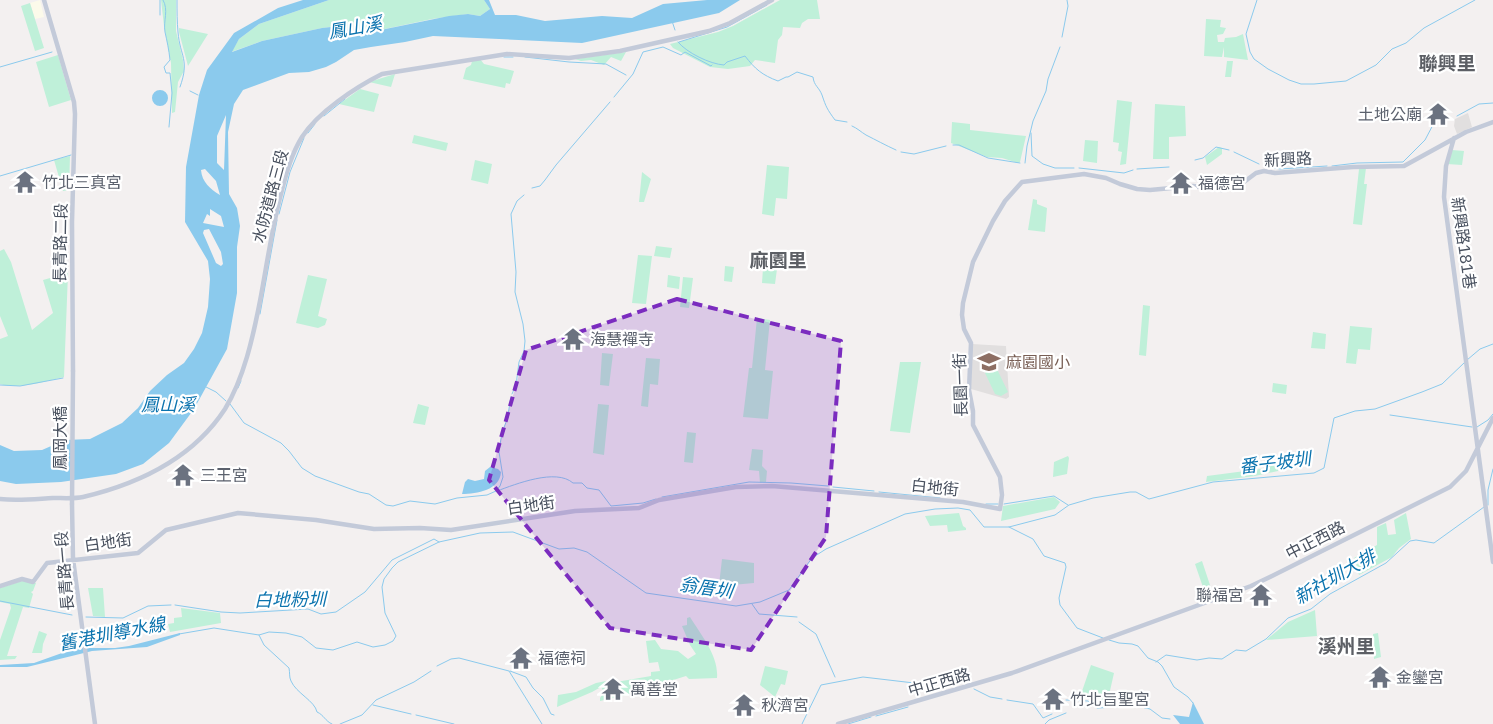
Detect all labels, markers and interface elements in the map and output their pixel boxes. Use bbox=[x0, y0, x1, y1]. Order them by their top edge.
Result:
water label: 鳳山溪 bbox=[326, 11, 386, 44]
district label: 聯興里 bbox=[1418, 51, 1476, 75]
temple icon: 土地公廟 bbox=[1425, 101, 1451, 127]
place label: 土地公廟 bbox=[1358, 104, 1422, 124]
street label: 水防道路三段 bbox=[248, 147, 292, 245]
street label: 新興路 bbox=[1264, 148, 1312, 170]
temple icon: 竹北三真宮 bbox=[12, 169, 38, 195]
temple icon: 福德宮 bbox=[1168, 170, 1194, 196]
place label: 竹北三真宮 bbox=[42, 172, 122, 192]
place label: 福德宮 bbox=[1198, 173, 1246, 193]
street label: 新興路181巷 bbox=[1448, 196, 1480, 290]
street label: 長青路二段 bbox=[49, 203, 71, 283]
district label: 麻園里 bbox=[749, 248, 807, 272]
temple icon: 海慧禪寺 bbox=[560, 326, 586, 352]
place label: 海慧禪寺 bbox=[590, 329, 654, 349]
school or university icon: 麻園國小 bbox=[976, 349, 1002, 375]
place label: 麻園國小 bbox=[1006, 352, 1070, 372]
street label: 長園一街 bbox=[949, 353, 971, 417]
water label: 鳳山溪 bbox=[141, 393, 198, 416]
street label: 鳳岡大橋 bbox=[50, 406, 70, 470]
water label: 番子坡圳 bbox=[1238, 446, 1315, 478]
temple icon: 三王宮 bbox=[170, 462, 196, 488]
place label: 三王宮 bbox=[200, 465, 248, 485]
street label: 白地街 bbox=[910, 475, 960, 499]
street label: 白地街 bbox=[506, 492, 556, 518]
street label: 中正西路 bbox=[1282, 517, 1348, 563]
street label: 白地街 bbox=[83, 529, 133, 555]
street label: 長青路一段 bbox=[51, 530, 77, 612]
water label: 新社圳大排 bbox=[1290, 543, 1381, 609]
water label: 翁厝圳 bbox=[678, 572, 737, 603]
temple icon: 聯福宮 bbox=[1248, 582, 1274, 608]
place label: 聯福宮 bbox=[1196, 585, 1244, 605]
water label: 白地粉圳 bbox=[254, 587, 329, 612]
water label: 舊港圳導水線 bbox=[57, 612, 169, 655]
district label: 溪州里 bbox=[1317, 634, 1375, 658]
temple icon: 福德祠 bbox=[508, 645, 534, 671]
place label: 福德祠 bbox=[538, 648, 586, 668]
street label: 中正西路 bbox=[905, 664, 973, 700]
temple icon: 金鑾宮 bbox=[1367, 664, 1393, 690]
place label: 金鑾宮 bbox=[1396, 667, 1444, 687]
temple icon: 萬善堂 bbox=[600, 676, 626, 702]
place label: 萬善堂 bbox=[630, 679, 678, 699]
temple icon: 竹北旨聖宮 bbox=[1040, 686, 1066, 712]
place label: 竹北旨聖宮 bbox=[1070, 689, 1150, 709]
temple icon: 秋濟宮 bbox=[731, 692, 757, 718]
place label: 秋濟宮 bbox=[761, 695, 809, 715]

